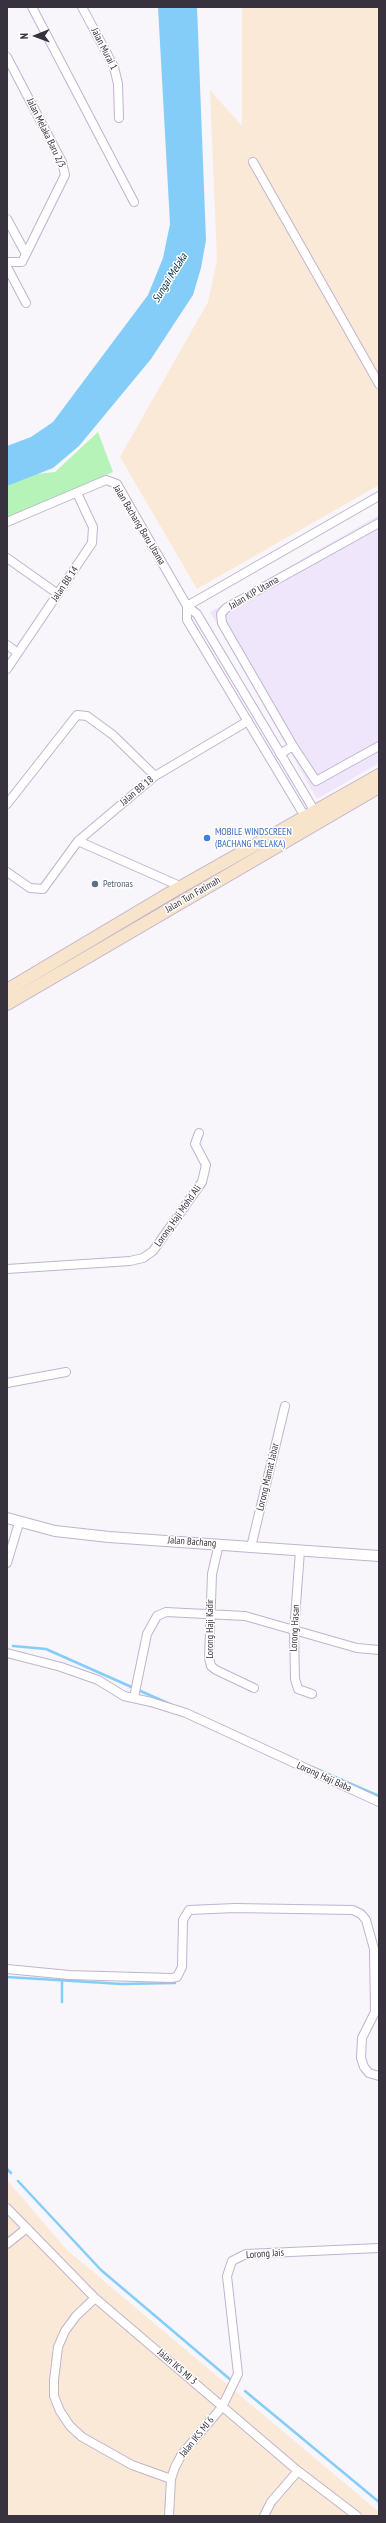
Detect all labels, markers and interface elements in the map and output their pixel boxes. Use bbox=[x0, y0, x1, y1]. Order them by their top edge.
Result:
north arrow bbox=[16, 16, 56, 56]
street label: Jalan Murai 1 bbox=[88, 26, 120, 72]
text: N bbox=[17, 33, 31, 39]
street label: Jalan Melaka Baru 2/3 bbox=[24, 96, 68, 170]
water label: Sungai Melaka bbox=[150, 251, 190, 305]
street label: Jalan Bachang Baru Utama bbox=[110, 483, 168, 567]
street label: Jalan BB 14 bbox=[49, 564, 81, 604]
street label: Jalan KIP Utama bbox=[227, 574, 281, 612]
street label: Jalan BB 18 bbox=[118, 774, 156, 808]
place label: MOBILE WINDSCREEN (BACHANG MELAKA) bbox=[215, 826, 292, 850]
marker: MOBILE WINDSCREEN (BACHANG MELAKA) bbox=[202, 833, 212, 843]
street label: Jalan Tun Fatimah bbox=[163, 874, 223, 916]
place label: Petronas bbox=[103, 878, 133, 890]
marker: Petronas bbox=[90, 879, 100, 889]
street label: Lorong Haji Mohd Ali bbox=[152, 1183, 204, 1249]
street label: Lorong Mamat Jabar bbox=[254, 1442, 282, 1512]
street label: Jalan Bachang bbox=[167, 1534, 217, 1550]
street label: Lorong Haji Kadir bbox=[204, 1599, 216, 1659]
street label: Lorong Hasan bbox=[288, 1604, 302, 1652]
street label: Lorong Haji Baba bbox=[295, 1760, 353, 1794]
street label: Lorong Jais bbox=[246, 2247, 284, 2261]
street label: Jalan IKS MJ 3 bbox=[155, 2347, 199, 2387]
street label: Jalan IKS MJ 6 bbox=[177, 2414, 217, 2460]

